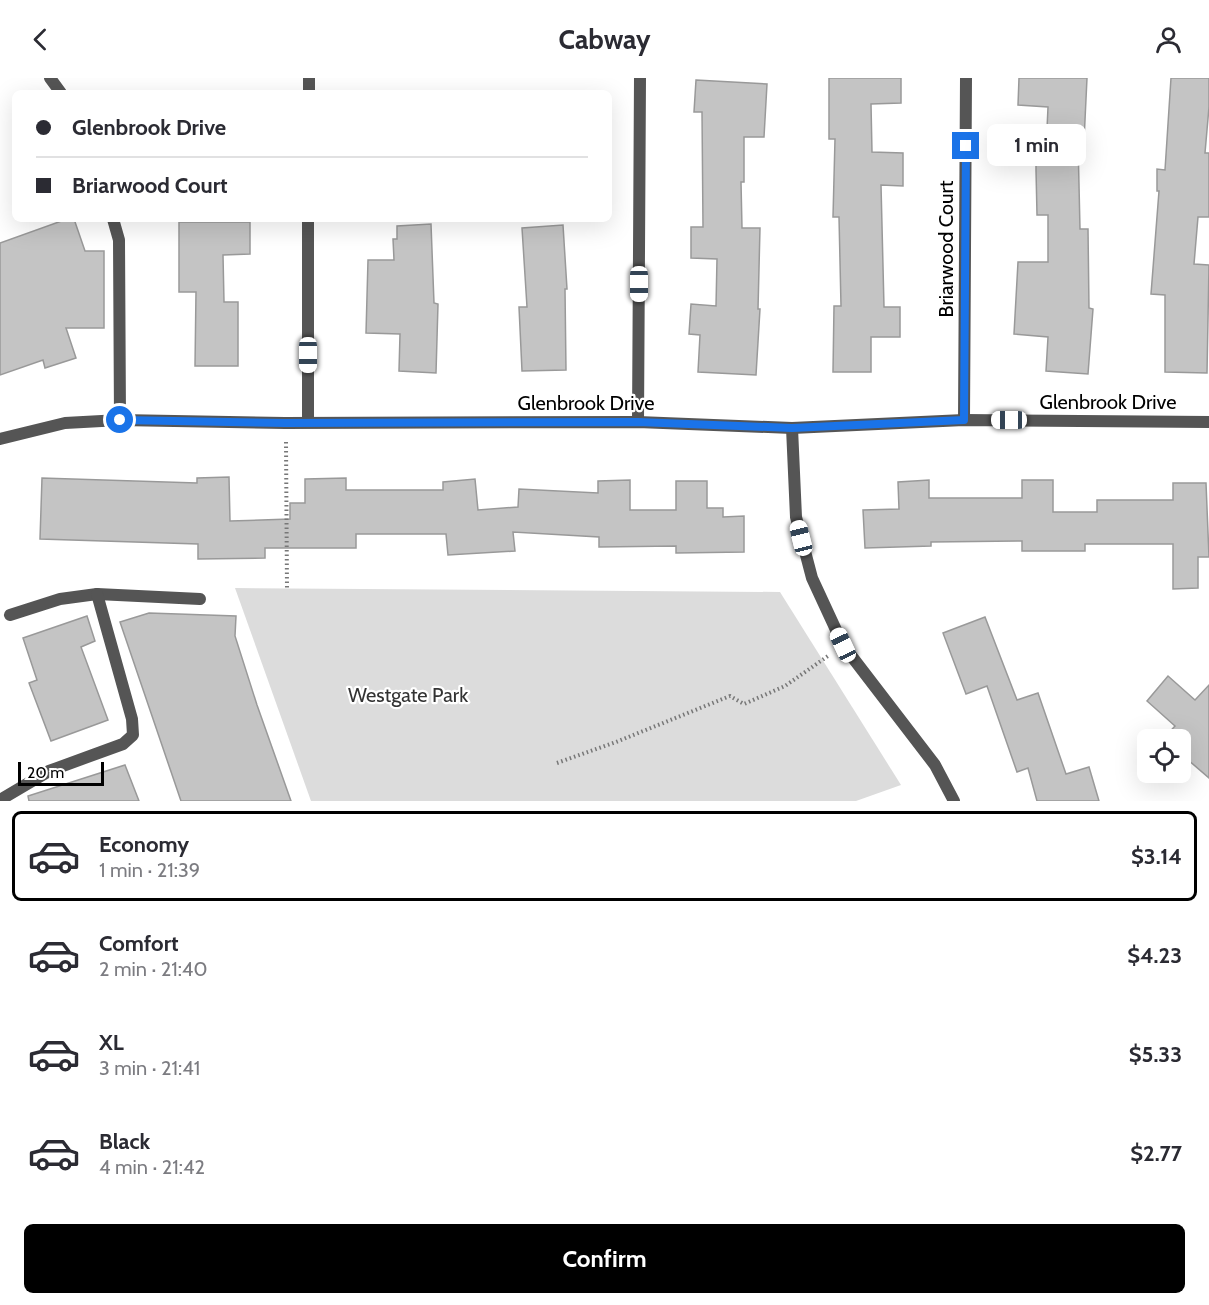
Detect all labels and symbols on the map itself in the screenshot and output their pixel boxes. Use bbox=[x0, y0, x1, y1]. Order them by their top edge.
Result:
callout: 1 min bbox=[987, 125, 1086, 167]
route end bbox=[952, 132, 979, 159]
street label: Briarwood Court bbox=[934, 180, 958, 317]
car bbox=[630, 266, 648, 302]
car bbox=[299, 337, 317, 373]
street label: Glenbrook Drive bbox=[1040, 390, 1176, 414]
street label: Glenbrook Drive bbox=[518, 391, 654, 415]
route start bbox=[106, 406, 133, 433]
car bbox=[991, 411, 1027, 429]
car bbox=[788, 518, 814, 558]
car bbox=[827, 625, 859, 665]
park label: Westgate Park bbox=[348, 683, 468, 707]
scale bar bbox=[18, 759, 104, 786]

